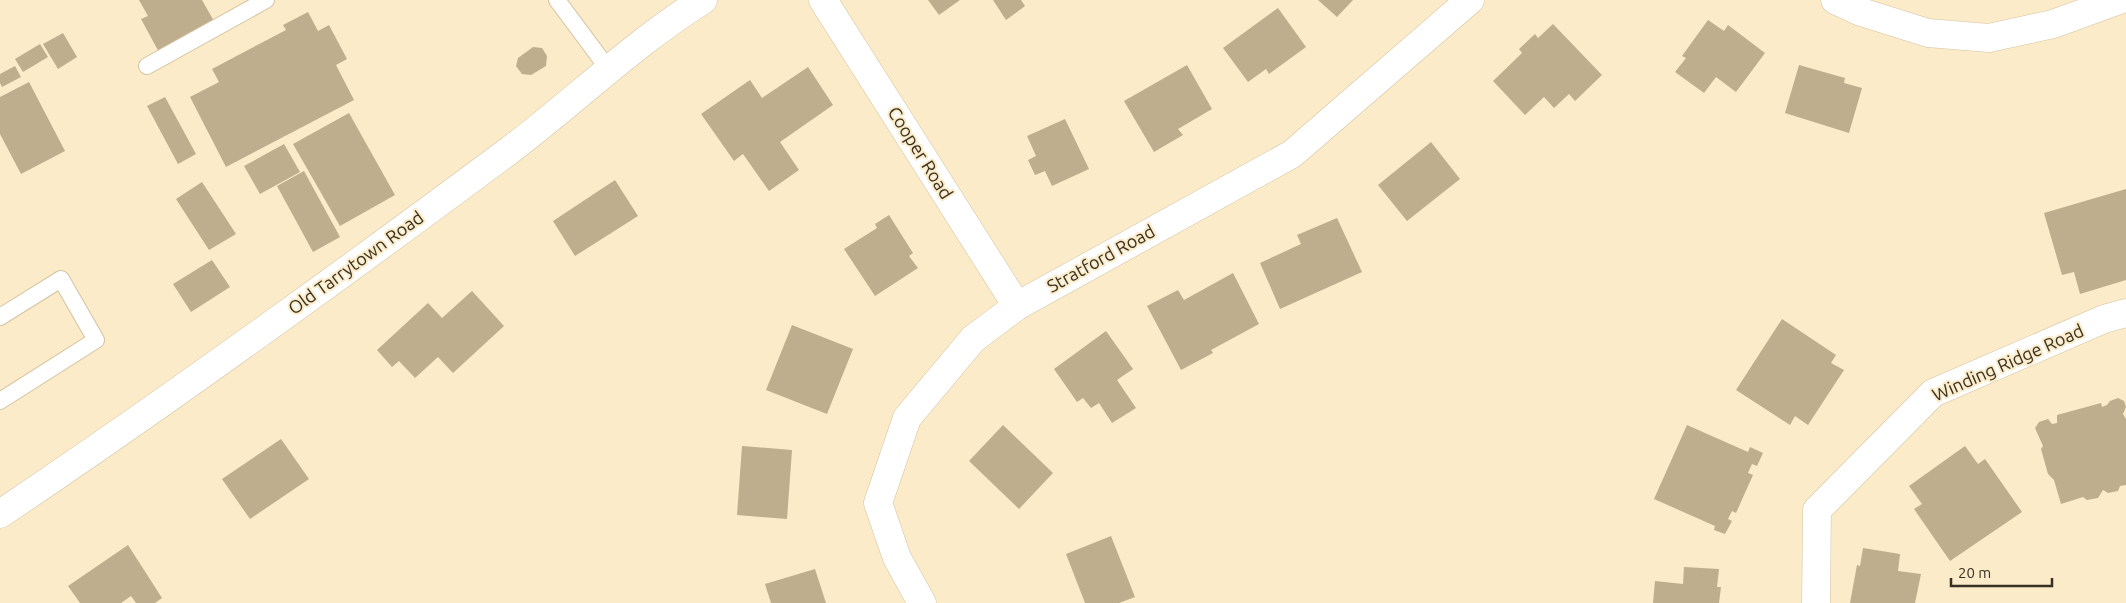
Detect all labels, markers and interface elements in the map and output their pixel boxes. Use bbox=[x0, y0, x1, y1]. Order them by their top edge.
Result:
street label: Cooper Road bbox=[885, 103, 957, 202]
street label: Old Tarrytown Road bbox=[284, 206, 427, 318]
street label: Stratford Road bbox=[1043, 220, 1158, 296]
street label: Winding Ridge Road bbox=[1929, 320, 2086, 404]
scale bar bbox=[1951, 556, 2052, 588]
text: 20 m bbox=[1958, 564, 1991, 581]

